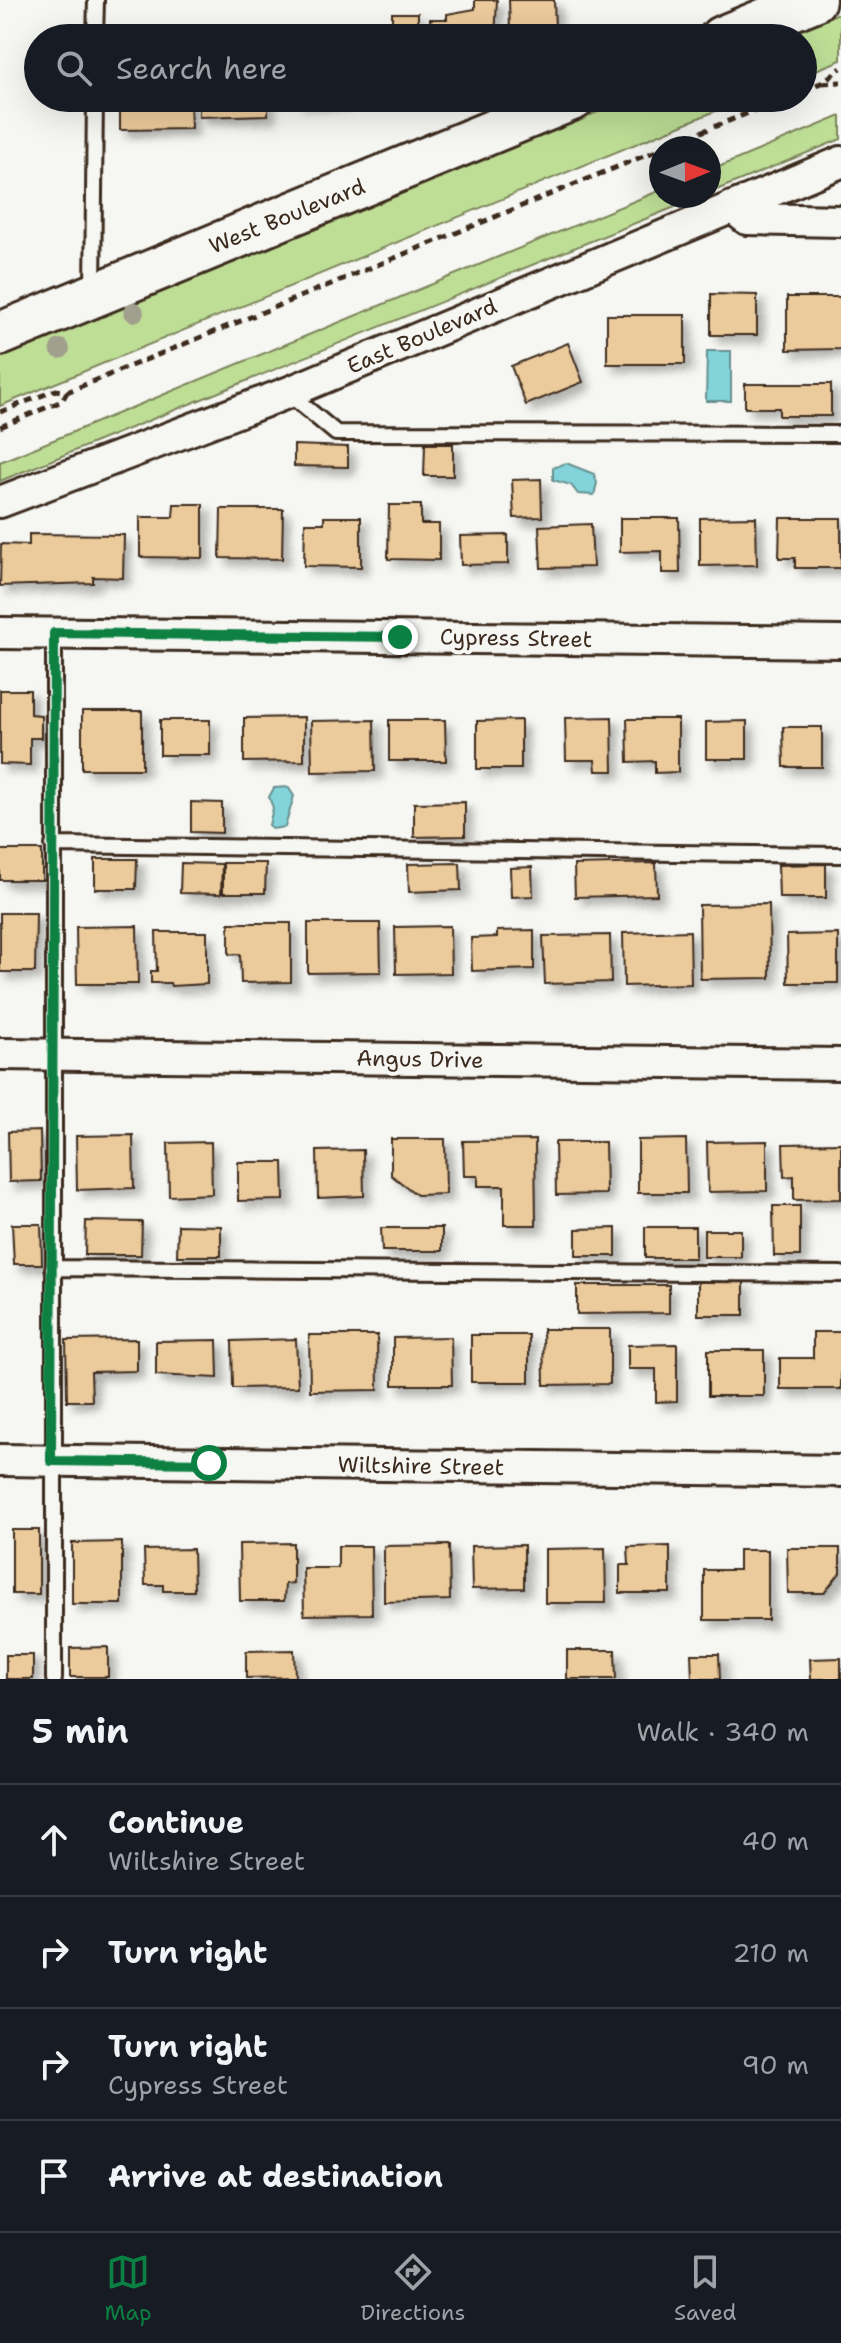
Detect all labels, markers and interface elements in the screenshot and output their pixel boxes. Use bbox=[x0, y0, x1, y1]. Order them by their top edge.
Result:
search box bbox=[24, 24, 817, 112]
icon: search bbox=[52, 46, 96, 90]
text: Search here bbox=[116, 48, 287, 89]
north arrow bbox=[649, 136, 721, 208]
street label: West Boulevard bbox=[205, 171, 369, 260]
street label: East Boulevard bbox=[343, 291, 501, 381]
route end bbox=[382, 619, 418, 655]
street label: Cypress Street bbox=[440, 622, 592, 654]
street label: Angus Drive bbox=[356, 1043, 484, 1075]
route start bbox=[191, 1445, 227, 1481]
street label: Wiltshire Street bbox=[337, 1450, 505, 1482]
text: 5 min bbox=[32, 1708, 129, 1754]
text: Walk · 340 m bbox=[636, 1714, 809, 1749]
text: Continue bbox=[108, 1802, 244, 1843]
icon: ahead bbox=[32, 1818, 76, 1862]
text: 40 m bbox=[742, 1823, 809, 1858]
text: Wiltshire Street bbox=[108, 1843, 305, 1878]
icon: right bbox=[32, 1930, 76, 1974]
text: Turn right bbox=[108, 1932, 267, 1973]
text: 210 m bbox=[732, 1935, 809, 1970]
text: Turn right bbox=[108, 2026, 267, 2067]
icon: right bbox=[32, 2042, 76, 2086]
text: 90 m bbox=[742, 2047, 809, 2082]
text: Cypress Street bbox=[108, 2067, 288, 2102]
icon: arrive bbox=[32, 2154, 76, 2198]
text: Arrive at destination bbox=[108, 2156, 443, 2197]
tab: Map bbox=[104, 2250, 152, 2327]
tab: Directions bbox=[360, 2250, 465, 2327]
tab: Saved bbox=[674, 2250, 737, 2327]

